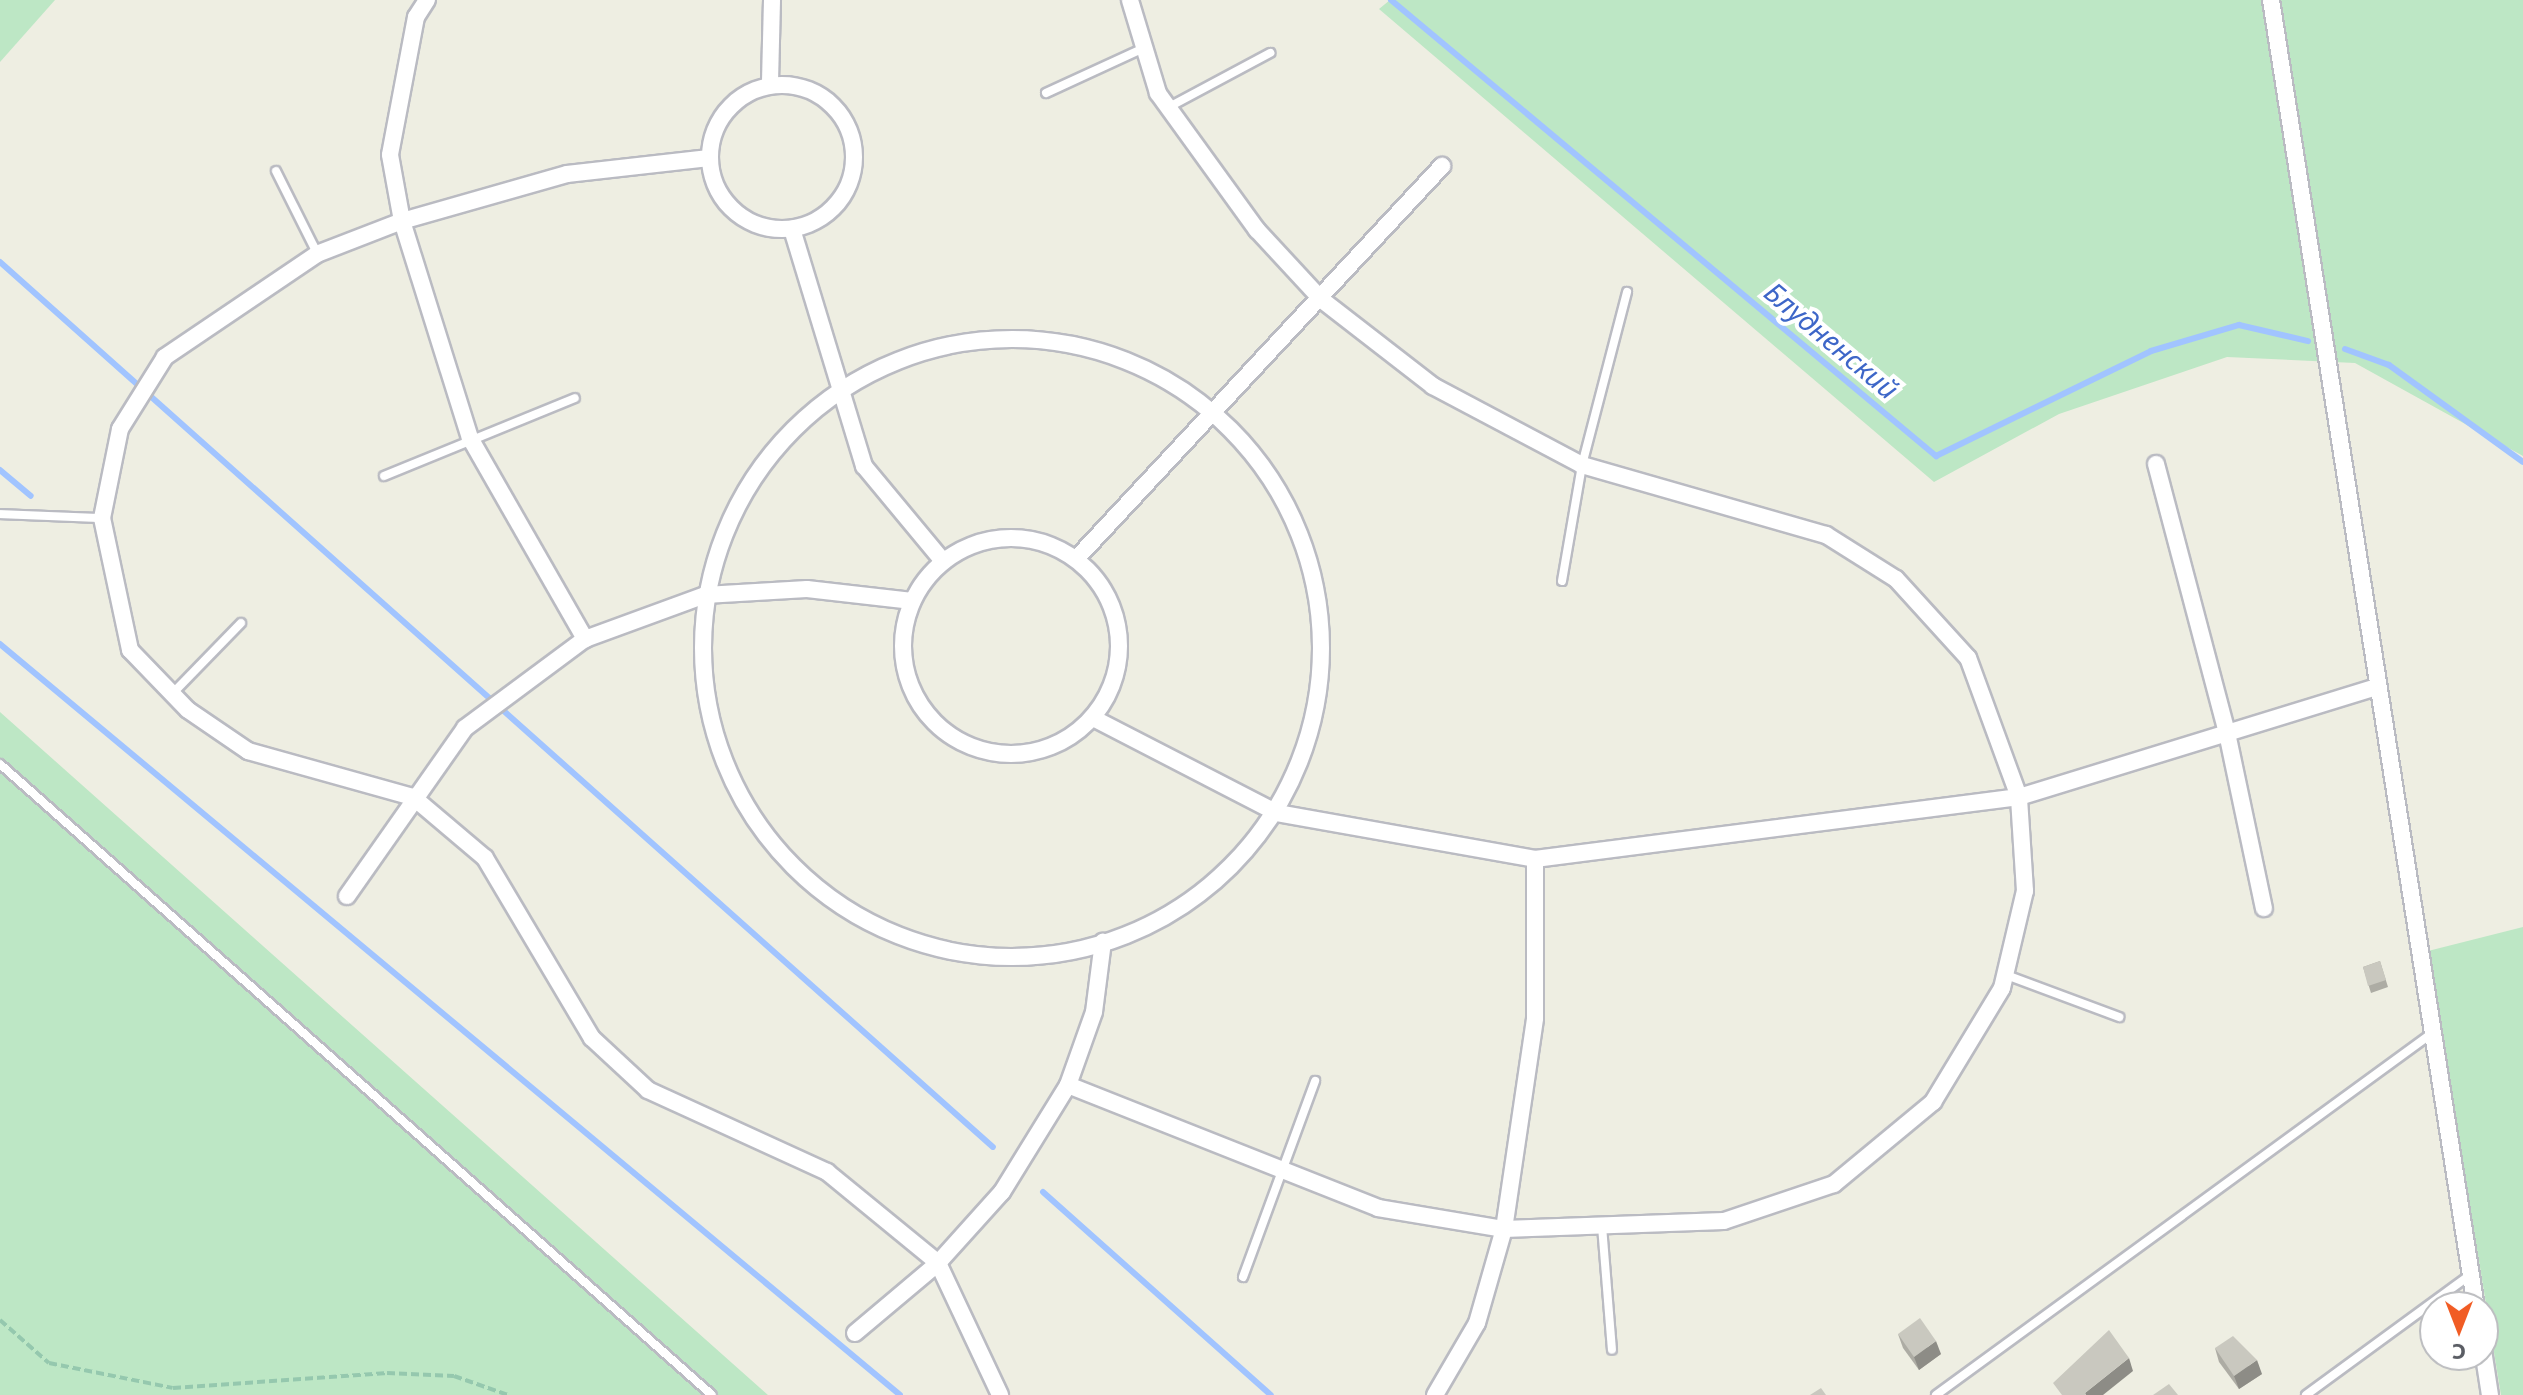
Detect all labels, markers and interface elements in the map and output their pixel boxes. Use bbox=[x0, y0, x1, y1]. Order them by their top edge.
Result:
water label: Блудненский bbox=[1758, 274, 1906, 406]
north arrow bbox=[2419, 1291, 2499, 1371]
text: С bbox=[2452, 1338, 2466, 1368]

